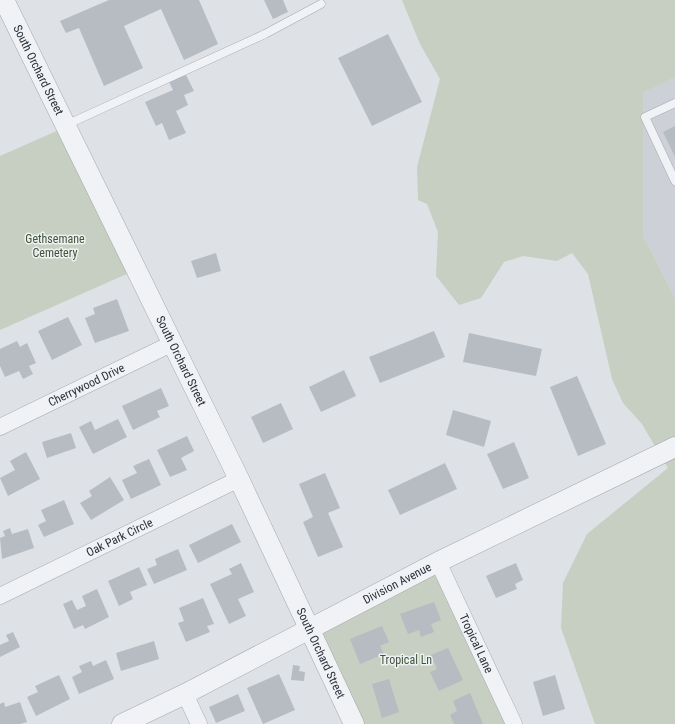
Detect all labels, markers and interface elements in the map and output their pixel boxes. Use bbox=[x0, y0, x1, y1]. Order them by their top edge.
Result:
street label: South Orchard Street bbox=[10, 23, 67, 118]
park label: Gethsemane Cemetery bbox=[25, 232, 85, 260]
street label: South Orchard Street bbox=[153, 314, 209, 409]
street label: Cherrywood Drive bbox=[46, 360, 127, 410]
street label: Oak Park Circle bbox=[84, 515, 155, 560]
street label: Division Avenue bbox=[361, 560, 434, 607]
street label: South Orchard Street bbox=[294, 606, 348, 701]
street label: Tropical Lane bbox=[456, 612, 496, 676]
park label: Tropical Ln bbox=[380, 653, 432, 667]

